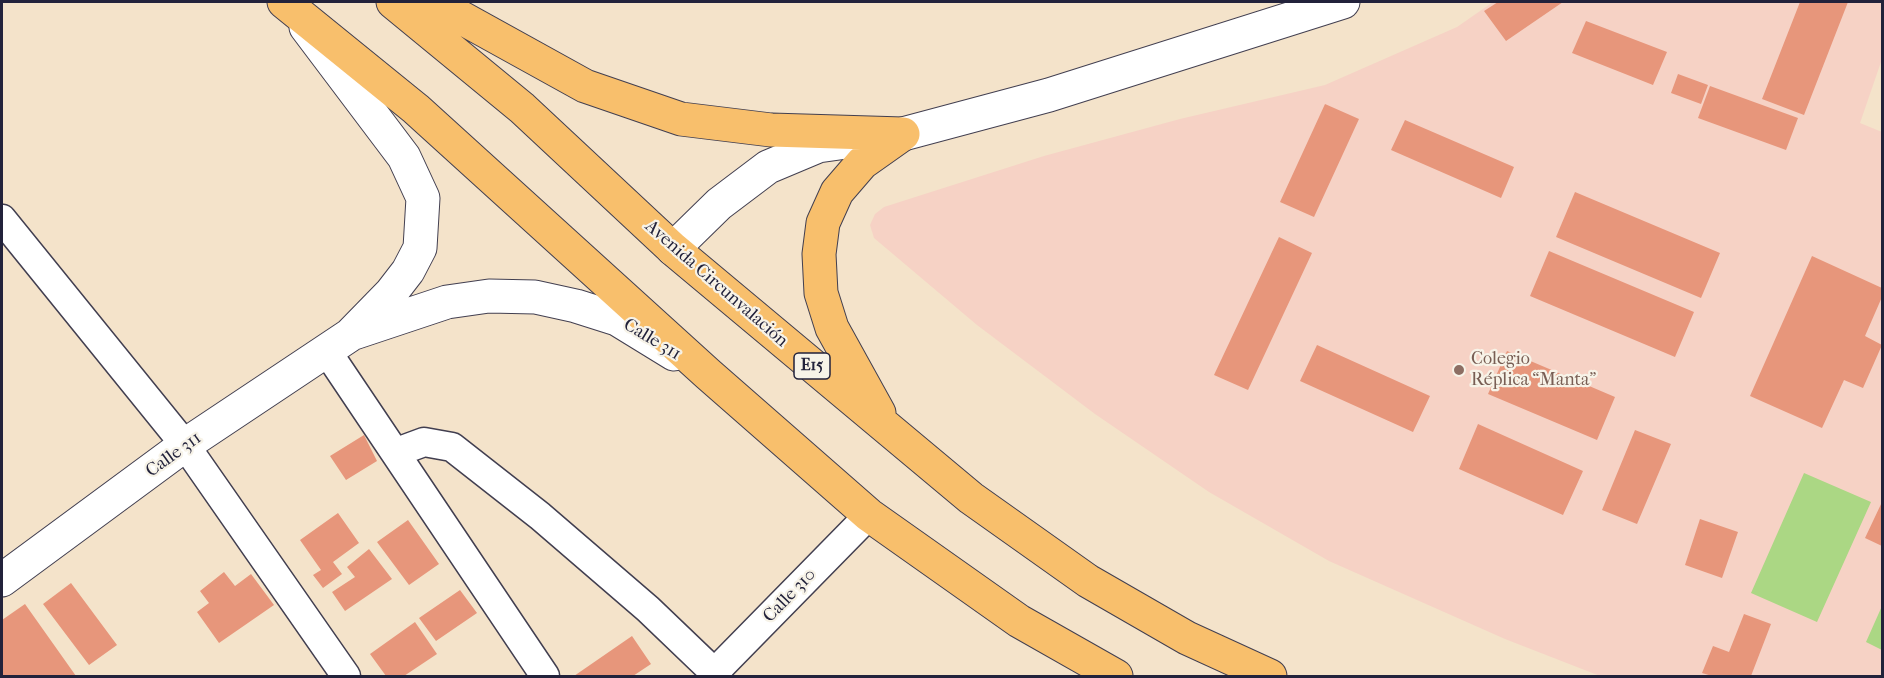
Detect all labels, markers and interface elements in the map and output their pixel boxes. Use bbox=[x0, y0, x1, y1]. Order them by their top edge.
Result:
street label: Avenida Circunvalación bbox=[640, 216, 792, 352]
street label: Calle 311 bbox=[619, 314, 685, 366]
place label: Colegio Réplica “Manta” bbox=[1471, 349, 1596, 392]
road number: E15 bbox=[794, 353, 830, 379]
marker: Colegio Réplica “Manta” bbox=[1452, 363, 1466, 377]
street label: Calle 311 bbox=[142, 428, 206, 482]
street label: Calle 310 bbox=[759, 565, 821, 627]

